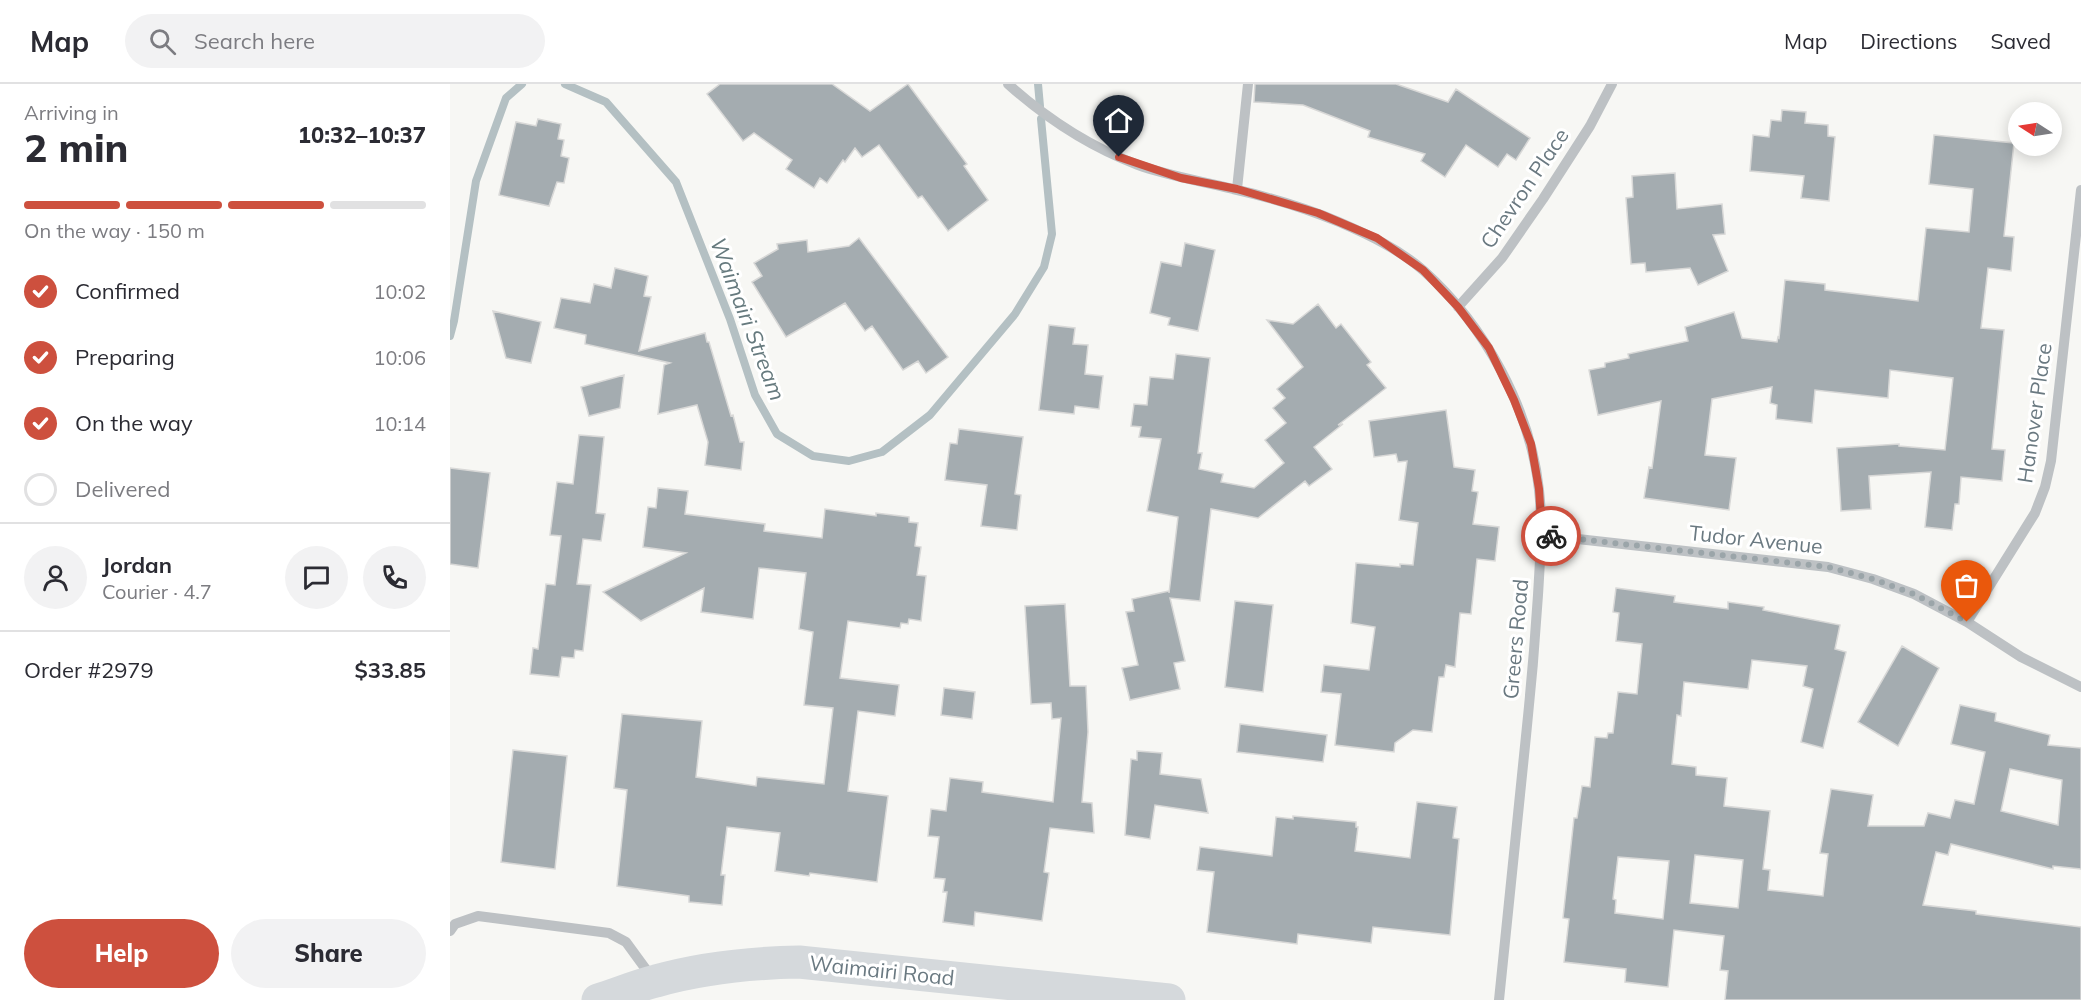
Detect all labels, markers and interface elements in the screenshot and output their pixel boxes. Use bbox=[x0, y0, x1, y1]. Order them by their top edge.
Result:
search box bbox=[125, 14, 545, 68]
text: Map bbox=[30, 24, 89, 59]
icon: search bbox=[146, 25, 179, 58]
text: Search here bbox=[194, 27, 315, 55]
text: Map bbox=[1784, 28, 1827, 54]
text: Directions bbox=[1860, 28, 1957, 54]
text: Saved bbox=[1990, 28, 2051, 54]
pin bbox=[1093, 95, 1144, 157]
text: Arriving in bbox=[24, 100, 119, 125]
north arrow bbox=[2008, 102, 2062, 156]
map controls bbox=[2008, 102, 2062, 156]
icon: home bbox=[1102, 104, 1135, 137]
text: 10:32–10:37 bbox=[298, 121, 426, 149]
text: 2 min bbox=[24, 123, 129, 172]
street label: Chevron Place bbox=[1474, 123, 1574, 253]
text: On the way · 150 m bbox=[24, 218, 205, 243]
water label: Waimairi Stream bbox=[704, 234, 792, 404]
icon: check bbox=[24, 275, 57, 308]
text: Confirmed bbox=[75, 277, 180, 305]
text: 10:02 bbox=[373, 279, 426, 304]
icon: check bbox=[24, 341, 57, 374]
street label: Hanover Place bbox=[2011, 341, 2057, 485]
text: Preparing bbox=[75, 343, 175, 371]
text: 10:06 bbox=[373, 345, 426, 370]
icon: check bbox=[24, 407, 57, 440]
text: On the way bbox=[75, 409, 193, 437]
text: 10:14 bbox=[373, 411, 426, 436]
text: Delivered bbox=[75, 475, 170, 503]
courier bbox=[1521, 506, 1581, 566]
street label: Tudor Avenue bbox=[1688, 519, 1824, 559]
icon: bike bbox=[1535, 520, 1568, 553]
button: person bbox=[24, 546, 87, 609]
button: chat bbox=[285, 546, 348, 609]
button: phone bbox=[363, 546, 426, 609]
text: Jordan bbox=[102, 551, 172, 579]
pin bbox=[1941, 560, 1992, 622]
icon: bag bbox=[1950, 569, 1983, 602]
street label: Greers Road bbox=[1497, 578, 1533, 700]
text: Courier · 4.7 bbox=[102, 579, 212, 604]
text: Order #2979 bbox=[24, 656, 154, 684]
text: $33.85 bbox=[355, 656, 426, 684]
button: Help bbox=[24, 919, 219, 988]
button: Share bbox=[231, 919, 426, 988]
street label: Waimairi Road bbox=[808, 949, 956, 991]

